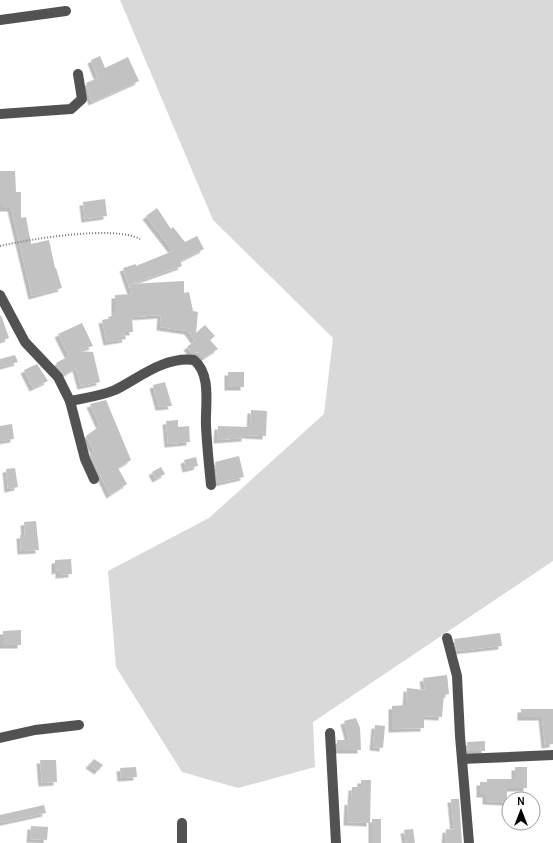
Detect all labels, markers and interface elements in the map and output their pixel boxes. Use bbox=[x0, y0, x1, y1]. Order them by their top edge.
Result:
north arrow bbox=[501, 791, 541, 831]
text: N bbox=[517, 795, 525, 808]

